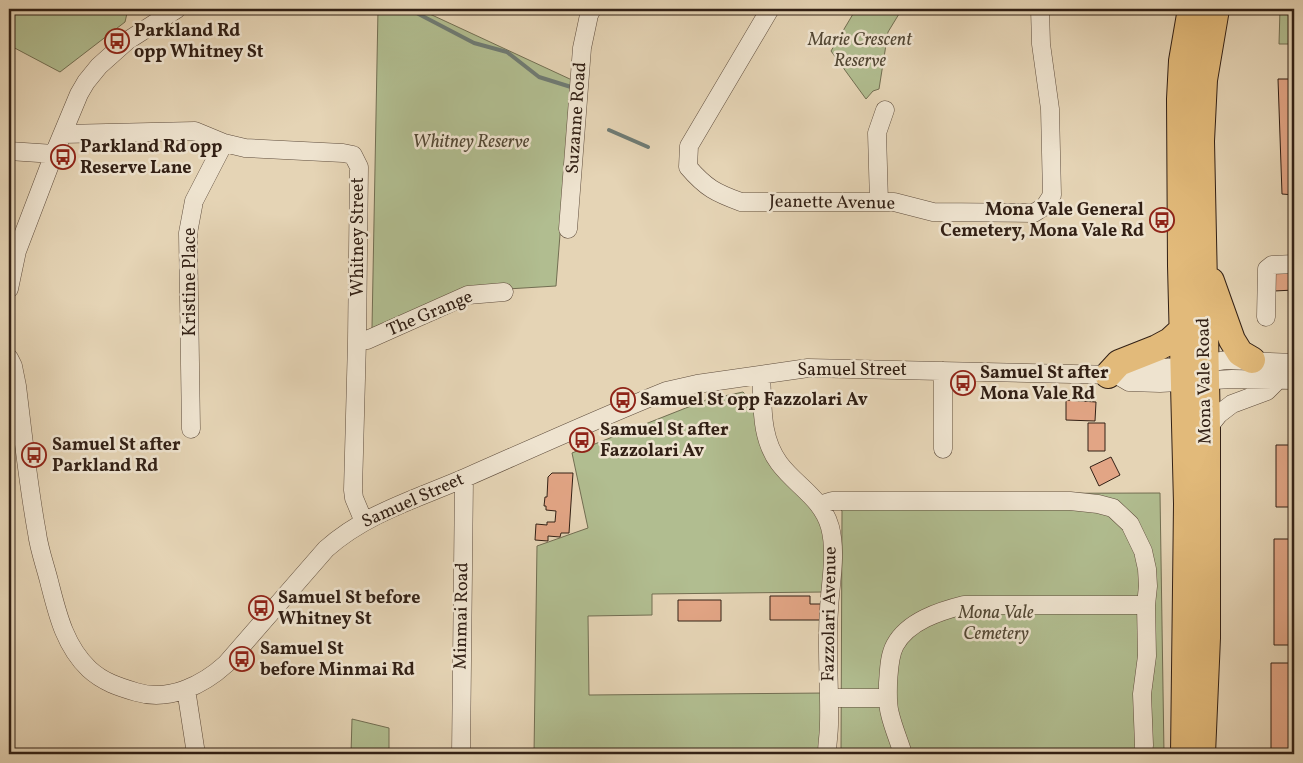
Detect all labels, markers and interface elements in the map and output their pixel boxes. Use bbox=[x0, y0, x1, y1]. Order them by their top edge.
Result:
place label: Parkland Rd opp Whitney St bbox=[134, 19, 264, 65]
bus stop icon: Parkland Rd opp Whitney St bbox=[104, 28, 130, 54]
park label: Marie Crescent Reserve bbox=[807, 28, 913, 74]
street label: Suzanne Road bbox=[561, 61, 593, 175]
park label: Whitney Reserve bbox=[413, 130, 530, 155]
place label: Parkland Rd opp Reserve Lane bbox=[80, 135, 222, 181]
bus stop icon: Parkland Rd opp Reserve Lane bbox=[50, 144, 76, 170]
street label: Whitney Street bbox=[346, 177, 371, 297]
street label: Jeanette Avenue bbox=[769, 189, 895, 217]
place label: Mona Vale General Cemetery, Mona Vale Rd bbox=[940, 198, 1144, 244]
bus stop icon: Mona Vale General Cemetery, Mona Vale Rd bbox=[1149, 207, 1175, 233]
street label: Kristine Place bbox=[178, 228, 203, 336]
street label: The Grange bbox=[383, 285, 477, 343]
street label: Mona Vale Road bbox=[1191, 317, 1219, 445]
street label: Samuel Street bbox=[797, 358, 907, 383]
place label: Samuel St after Mona Vale Rd bbox=[980, 361, 1109, 407]
bus stop icon: Samuel St after Mona Vale Rd bbox=[950, 370, 976, 396]
bus stop icon: Samuel St opp Fazzolari Av bbox=[610, 387, 636, 413]
place label: Samuel St opp Fazzolari Av bbox=[640, 388, 868, 413]
place label: Samuel St after Fazzolari Av bbox=[600, 418, 729, 464]
bus stop icon: Samuel St after Fazzolari Av bbox=[569, 427, 595, 453]
place label: Samuel St after Parkland Rd bbox=[52, 433, 181, 479]
bus stop icon: Samuel St after Parkland Rd bbox=[21, 442, 47, 468]
street label: Samuel Street bbox=[358, 467, 468, 535]
street label: Fazzolari Avenue bbox=[816, 546, 844, 682]
street label: Minmai Road bbox=[449, 562, 475, 670]
place label: Samuel St before Whitney St bbox=[278, 586, 420, 632]
bus stop icon: Samuel St before Whitney St bbox=[248, 595, 274, 621]
park label: Mona Vale Cemetery bbox=[958, 601, 1034, 647]
place label: Samuel St before Minmai Rd bbox=[260, 637, 415, 683]
bus stop icon: Samuel St before Minmai Rd bbox=[229, 646, 255, 672]

